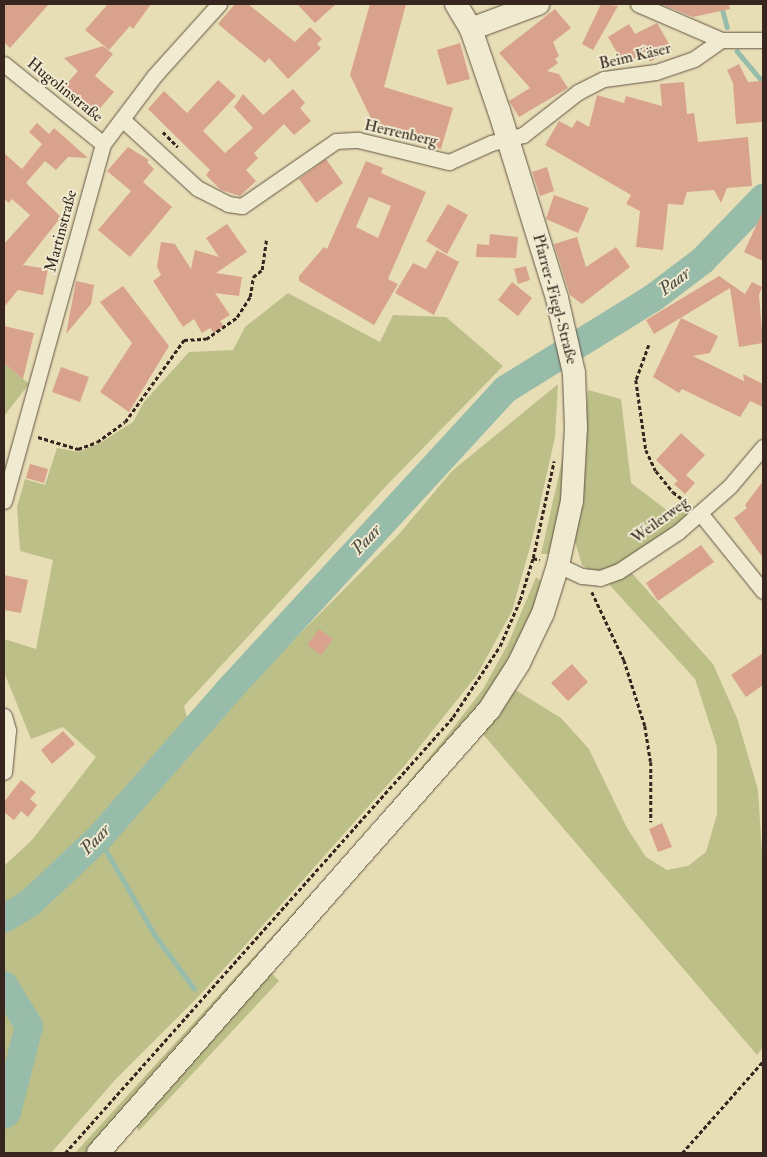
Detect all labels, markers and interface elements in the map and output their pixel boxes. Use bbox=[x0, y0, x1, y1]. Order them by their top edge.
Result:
street label: Beim Käser bbox=[597, 38, 673, 74]
street label: Hugolinstraße bbox=[23, 54, 107, 126]
street label: Herrenberg bbox=[362, 115, 440, 151]
street label: Martinstraße bbox=[41, 188, 81, 274]
street label: Pfarrer-Fiegl-Straße bbox=[528, 232, 582, 366]
water label: Paar bbox=[655, 263, 695, 301]
street label: Weilerweg bbox=[627, 493, 693, 547]
water label: Paar bbox=[348, 520, 386, 560]
water label: Paar bbox=[76, 820, 116, 860]

